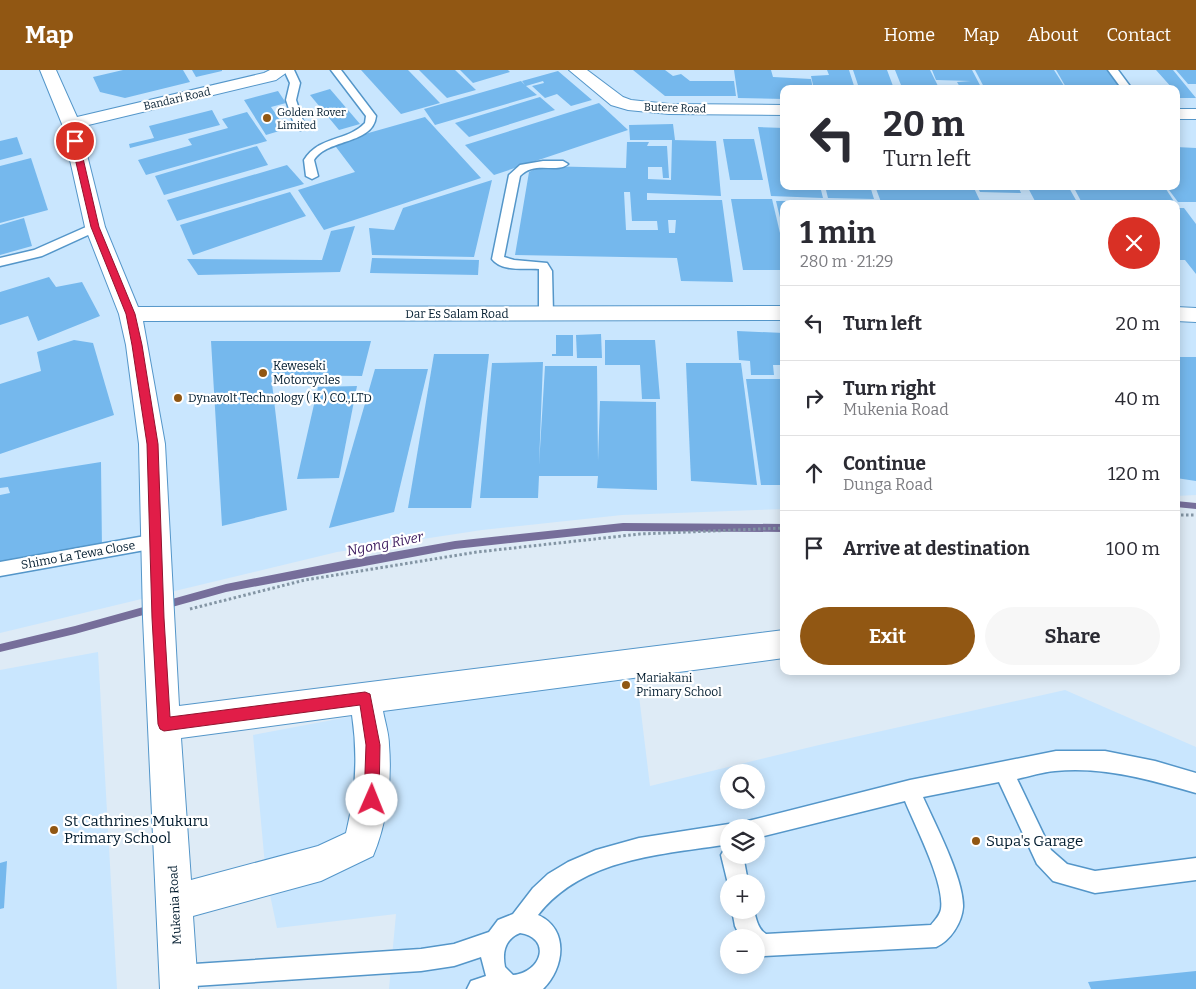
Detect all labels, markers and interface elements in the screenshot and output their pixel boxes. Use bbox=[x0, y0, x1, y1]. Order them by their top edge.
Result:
text: Map bbox=[25, 21, 74, 49]
text: Home bbox=[884, 24, 935, 46]
text: Map bbox=[963, 24, 999, 46]
text: About bbox=[1027, 24, 1078, 46]
text: Contact bbox=[1106, 24, 1171, 46]
street label: Bandari Road bbox=[142, 85, 212, 113]
street label: Butere Road bbox=[644, 100, 707, 116]
text: 20 m bbox=[883, 103, 965, 145]
icon: left bbox=[800, 105, 865, 170]
place label: Golden Rover Limited bbox=[277, 106, 346, 132]
marker: Golden Rover Limited bbox=[261, 112, 273, 124]
pin bbox=[54, 120, 96, 162]
icon: arrive bbox=[61, 127, 89, 155]
text: Turn left bbox=[883, 145, 971, 172]
text: 1 min bbox=[800, 215, 876, 251]
button: close bbox=[1108, 217, 1160, 269]
text: 280 m · 21:29 bbox=[800, 252, 893, 271]
street label: Dar Es Salam Road bbox=[405, 307, 509, 321]
icon: left bbox=[800, 309, 828, 337]
text: Turn left bbox=[843, 312, 922, 335]
text: 20 m bbox=[1116, 312, 1160, 335]
place label: Keweseki Motorcycles bbox=[273, 359, 341, 387]
marker: Keweseki Motorcycles bbox=[257, 367, 269, 379]
text: Turn right bbox=[843, 377, 936, 400]
icon: right bbox=[800, 384, 828, 412]
text: 40 m bbox=[1115, 387, 1160, 410]
place label: Dynavolt Technology ( K ) CO.,LTD bbox=[188, 390, 372, 405]
marker: Dynavolt Technology ( K ) CO.,LTD bbox=[172, 392, 184, 404]
text: Mukenia Road bbox=[843, 400, 949, 419]
text: Continue bbox=[843, 452, 926, 475]
icon: ahead bbox=[800, 459, 828, 487]
text: 120 m bbox=[1108, 462, 1160, 485]
text: Dunga Road bbox=[843, 475, 933, 494]
water label: Ngong River bbox=[345, 528, 426, 560]
icon: arrive bbox=[800, 534, 828, 562]
text: Arrive at destination bbox=[843, 537, 1030, 560]
text: 100 m bbox=[1106, 537, 1160, 560]
street label: Shimo La Tewa Close bbox=[20, 538, 136, 572]
button: Exit bbox=[800, 607, 975, 665]
button: Share bbox=[985, 607, 1160, 665]
place label: Mariakani Primary School bbox=[636, 671, 722, 699]
marker: Mariakani Primary School bbox=[620, 679, 632, 691]
map controls bbox=[720, 764, 765, 974]
button: search bbox=[720, 764, 765, 809]
position arrow bbox=[345, 773, 397, 825]
place label: St Cathrines Mukuru Primary School bbox=[64, 812, 208, 847]
button: layers bbox=[720, 819, 765, 864]
marker: St Cathrines Mukuru Primary School bbox=[48, 824, 60, 836]
place label: Supa's Garage bbox=[986, 832, 1083, 850]
marker: Supa's Garage bbox=[970, 835, 982, 847]
street label: Mukenia Road bbox=[166, 865, 184, 945]
button: + bbox=[720, 874, 765, 919]
button: − bbox=[720, 929, 765, 974]

